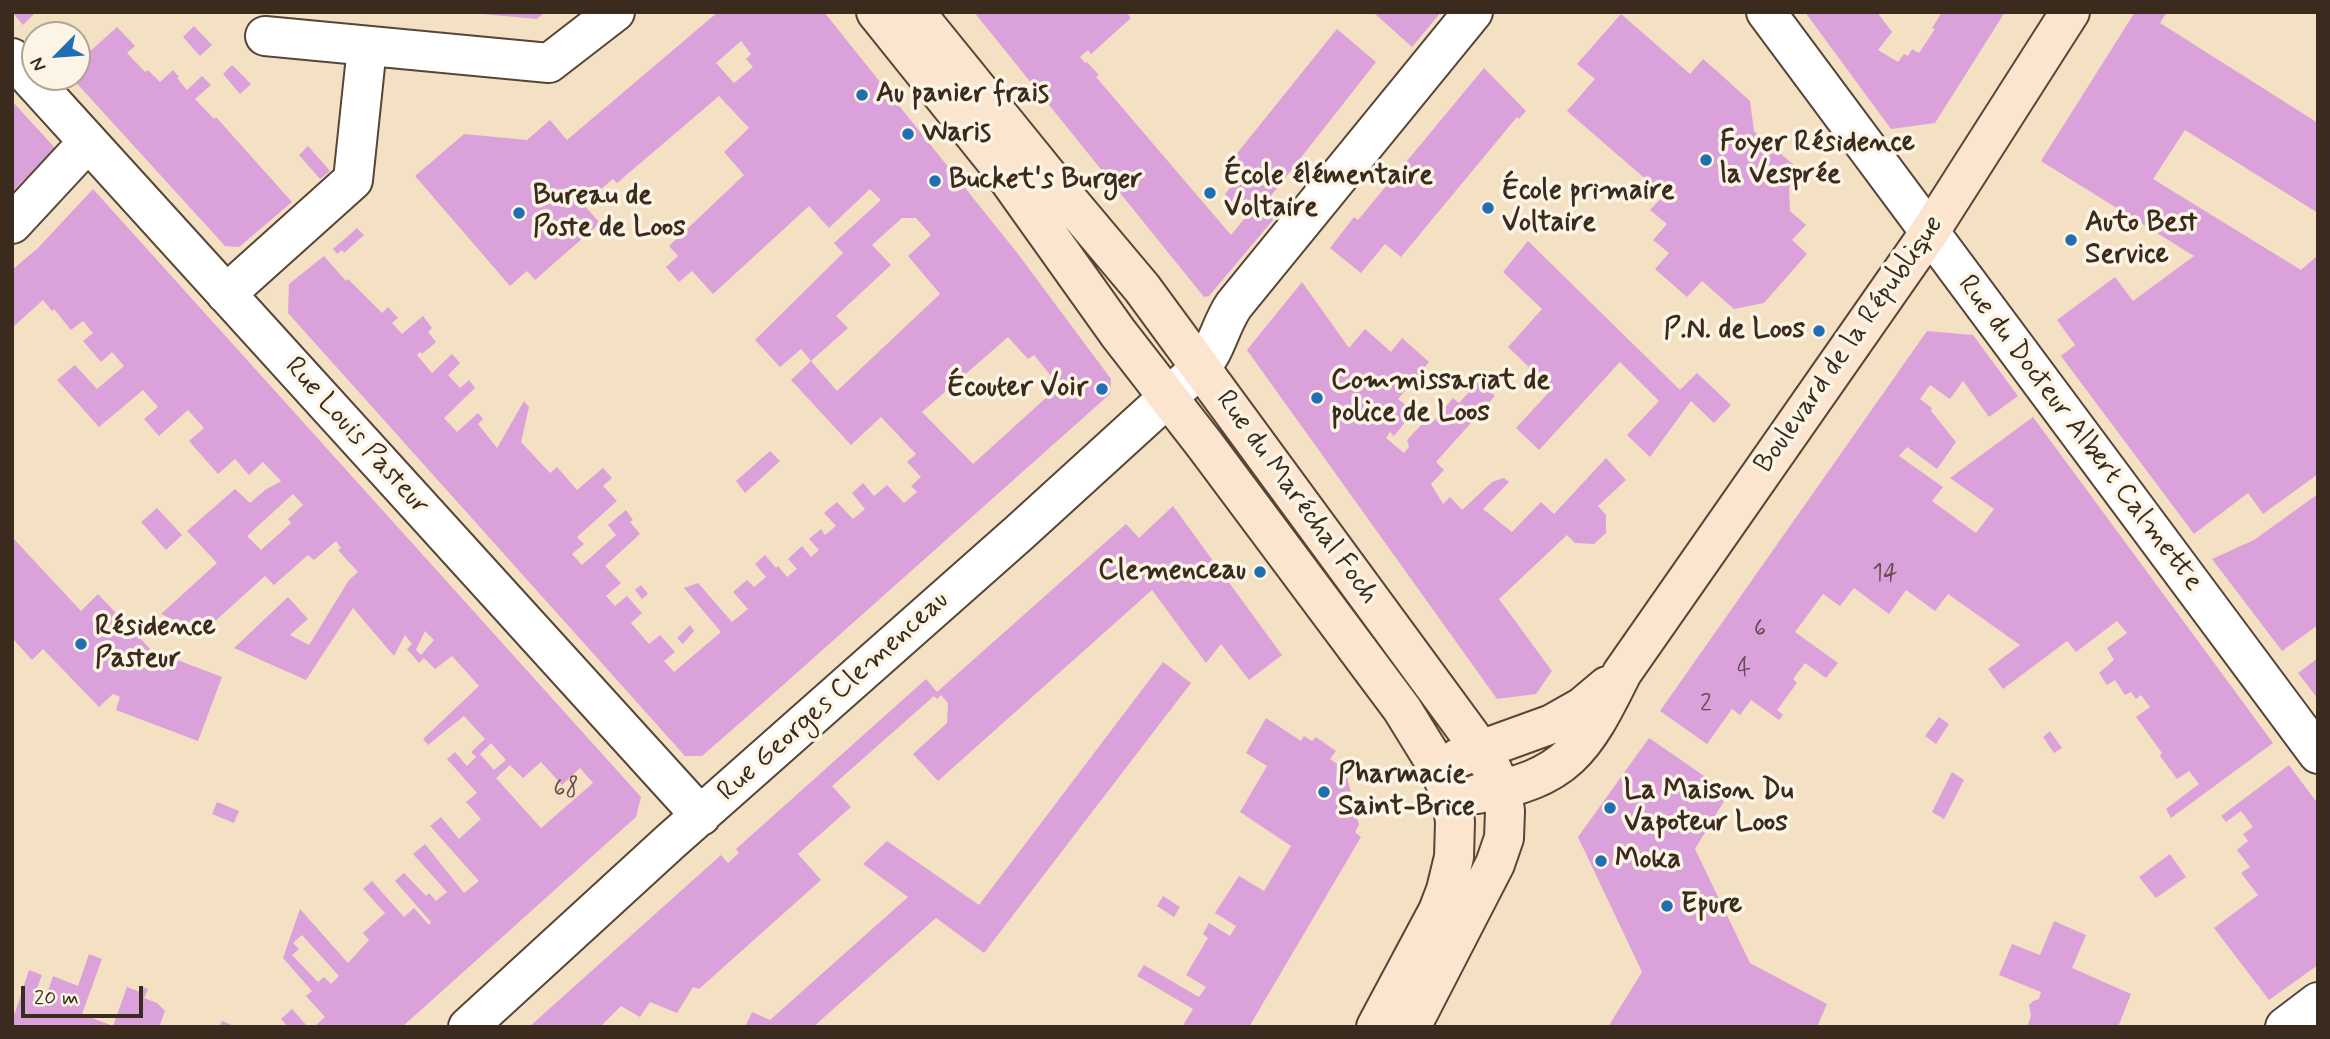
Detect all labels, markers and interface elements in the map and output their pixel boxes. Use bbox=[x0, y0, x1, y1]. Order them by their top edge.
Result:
north arrow bbox=[21, 21, 91, 91]
text: N bbox=[24, 53, 52, 75]
place label: Au panier frais bbox=[876, 78, 1049, 112]
marker: Au panier frais bbox=[854, 87, 870, 103]
place label: Waris bbox=[922, 117, 991, 151]
marker: Waris bbox=[900, 126, 916, 142]
place label: Foyer Résidence la Vesprée bbox=[1720, 127, 1915, 193]
marker: Foyer Résidence la Vesprée bbox=[1698, 152, 1714, 168]
place label: École élémentaire Voltaire bbox=[1224, 160, 1433, 226]
place label: Bucket's Burger bbox=[949, 164, 1142, 198]
marker: Bucket's Burger bbox=[927, 173, 943, 189]
place label: École primaire Voltaire bbox=[1502, 175, 1675, 241]
place label: Bureau de Poste de Loos bbox=[533, 180, 686, 246]
marker: École élémentaire Voltaire bbox=[1202, 185, 1218, 201]
marker: École primaire Voltaire bbox=[1480, 200, 1496, 216]
marker: Bureau de Poste de Loos bbox=[511, 205, 527, 221]
place label: Auto Best Service bbox=[2085, 207, 2197, 273]
street label: Boulevard de la République bbox=[1748, 210, 1952, 480]
marker: Auto Best Service bbox=[2063, 232, 2079, 248]
street label: Rue du Docteur Albert Calmette bbox=[1949, 269, 2209, 599]
place label: P.N. de Loos bbox=[1664, 314, 1805, 348]
marker: P.N. de Loos bbox=[1811, 323, 1827, 339]
street label: Rue Louis Pasteur bbox=[276, 351, 436, 523]
place label: Commissariat de police de Loos bbox=[1331, 365, 1550, 431]
place label: Écouter Voir bbox=[947, 372, 1088, 406]
marker: Écouter Voir bbox=[1094, 381, 1110, 397]
street label: Rue du Maréchal Foch bbox=[1207, 385, 1385, 611]
marker: Commissariat de police de Loos bbox=[1309, 390, 1325, 406]
place label: Clemenceau bbox=[1098, 555, 1246, 589]
house number: 14 bbox=[1872, 561, 1898, 589]
marker: Clemenceau bbox=[1252, 564, 1268, 580]
street label: Rue Georges Clemenceau bbox=[712, 584, 956, 810]
place label: Résidence Pasteur bbox=[95, 611, 216, 677]
house number: 6 bbox=[1754, 616, 1766, 644]
marker: Résidence Pasteur bbox=[73, 636, 89, 652]
house number: 4 bbox=[1737, 656, 1751, 684]
house number: 2 bbox=[1700, 691, 1712, 719]
place label: Pharmacie Saint-Brice bbox=[1338, 759, 1475, 825]
place label: La Maison Du Vapoteur Loos bbox=[1624, 775, 1793, 841]
house number: 68 bbox=[553, 776, 579, 804]
marker: Pharmacie Saint-Brice bbox=[1316, 784, 1332, 800]
marker: La Maison Du Vapoteur Loos bbox=[1602, 800, 1618, 816]
place label: Moka bbox=[1615, 844, 1681, 878]
marker: Moka bbox=[1593, 853, 1609, 869]
place label: Epure bbox=[1681, 889, 1742, 923]
marker: Epure bbox=[1659, 898, 1675, 914]
scale bar bbox=[24, 972, 147, 1016]
text: 20 m bbox=[34, 984, 79, 1012]

